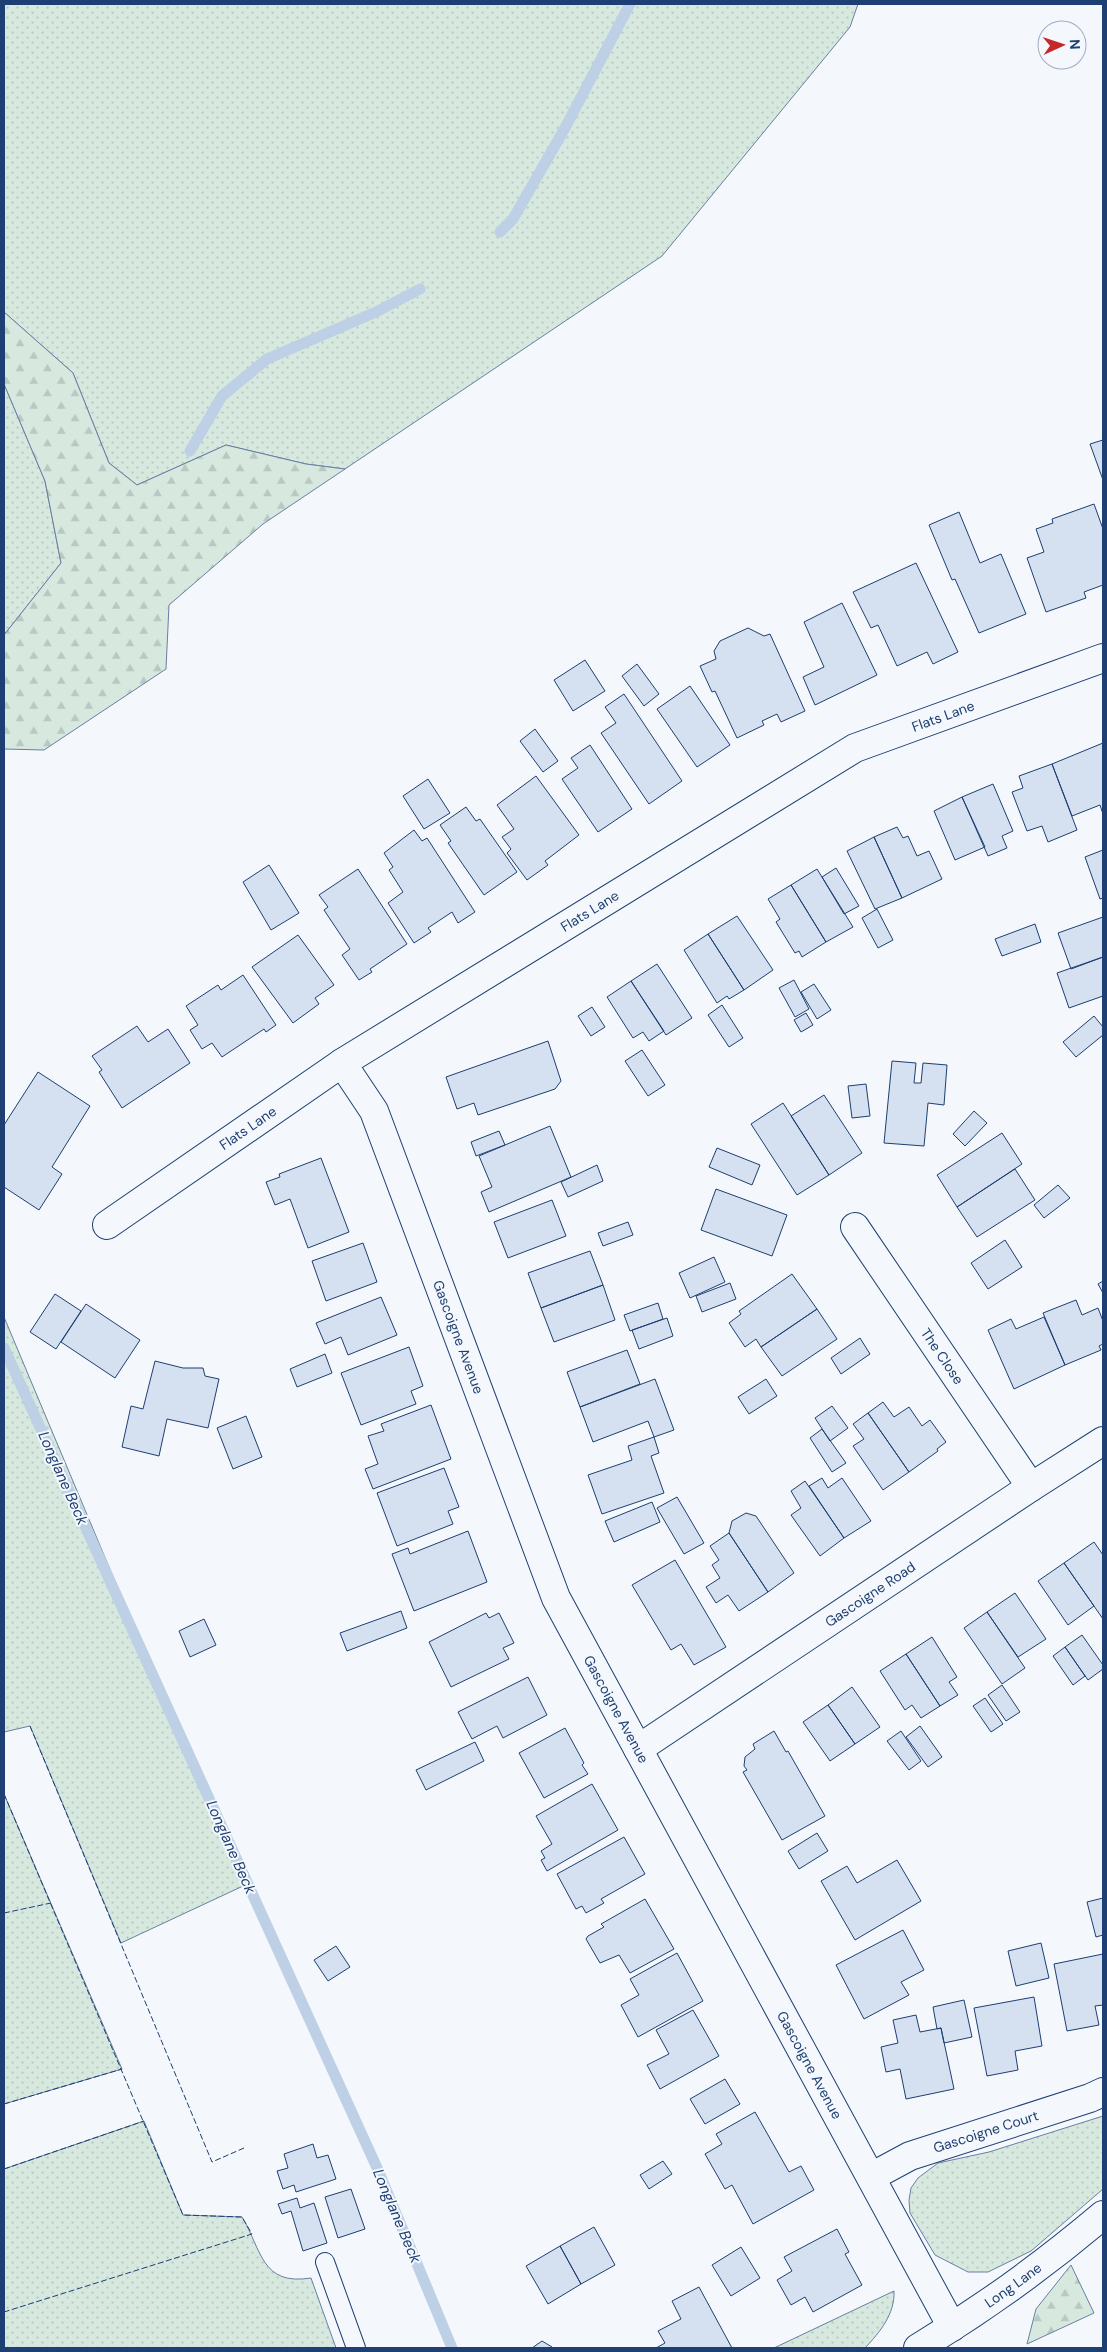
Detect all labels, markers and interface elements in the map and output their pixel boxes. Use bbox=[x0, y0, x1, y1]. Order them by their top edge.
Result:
north arrow bbox=[1037, 20, 1087, 70]
text: N bbox=[1066, 39, 1084, 50]
street label: Flats Lane bbox=[909, 696, 977, 736]
street label: Flats Lane bbox=[557, 886, 622, 936]
street label: Flats Lane bbox=[216, 1102, 280, 1154]
street label: Gascoigne Avenue bbox=[429, 1278, 488, 1397]
street label: The Close bbox=[917, 1325, 968, 1388]
water label: Longlane Beck bbox=[33, 1428, 93, 1528]
street label: Gascoigne Road bbox=[821, 1558, 919, 1631]
street label: Gascoigne Avenue bbox=[580, 1652, 653, 1766]
water label: Longlane Beck bbox=[201, 1797, 261, 1897]
street label: Gascoigne Avenue bbox=[773, 2008, 846, 2122]
street label: Gascoigne Court bbox=[931, 2106, 1041, 2157]
water label: Longlane Beck bbox=[368, 2166, 426, 2266]
street label: Long Lane bbox=[981, 2258, 1045, 2312]

